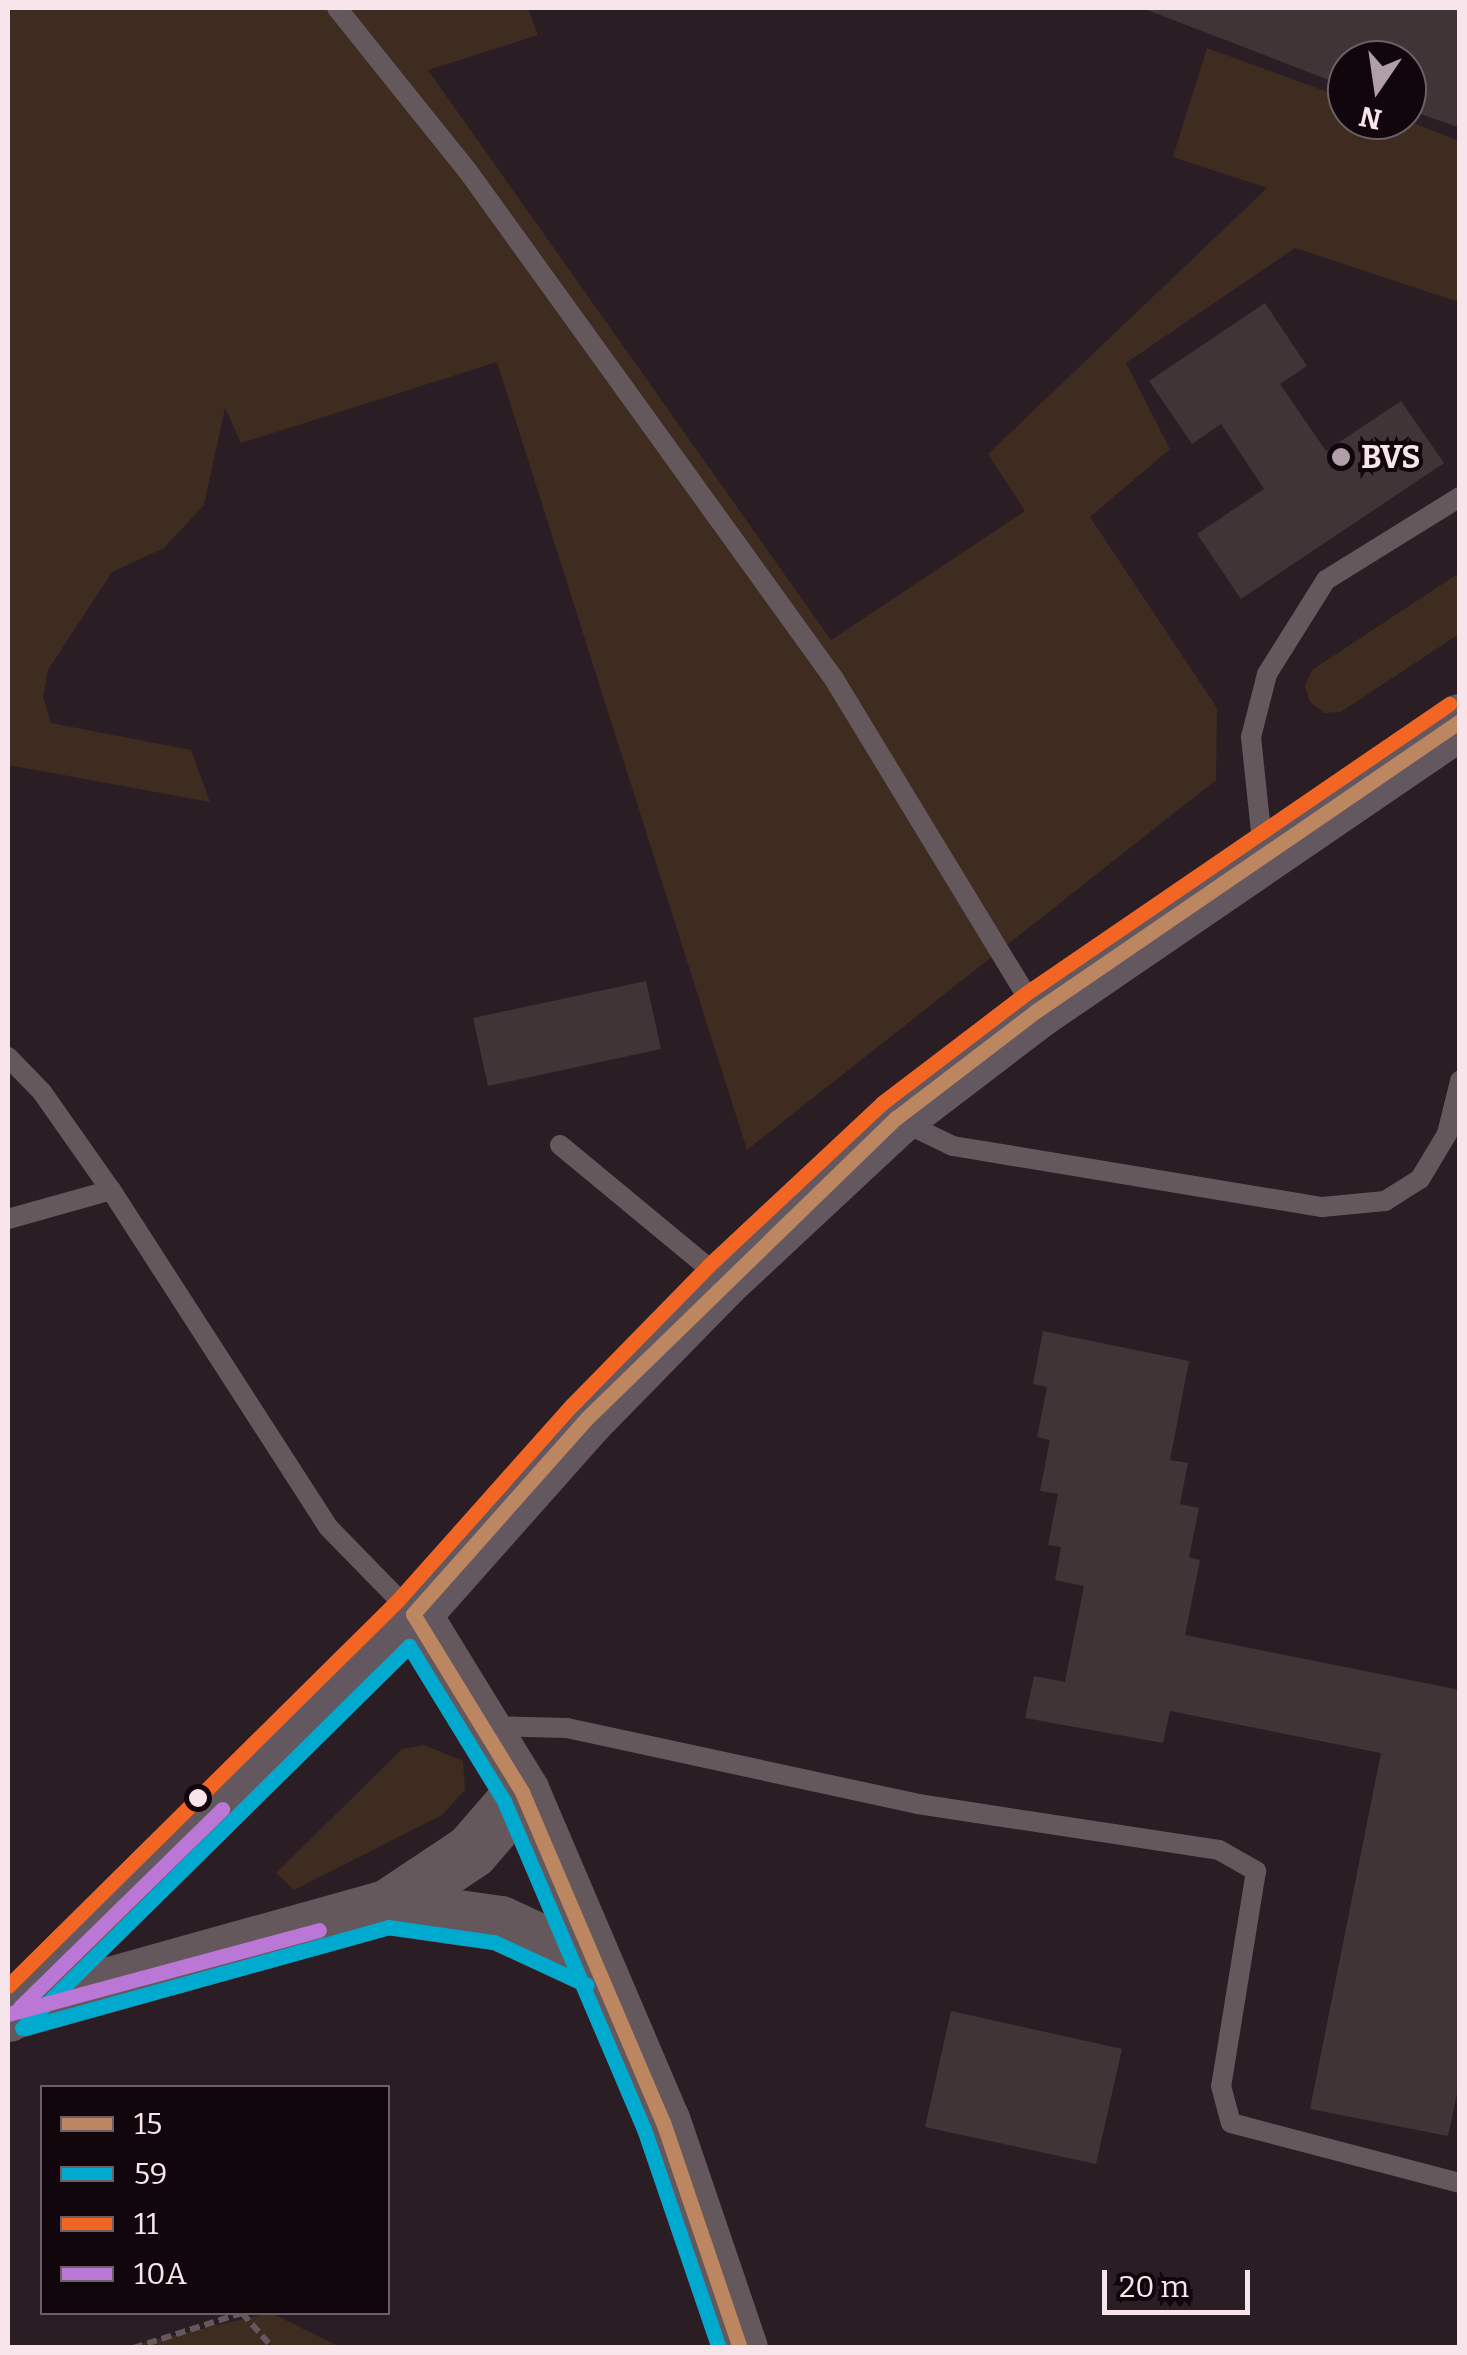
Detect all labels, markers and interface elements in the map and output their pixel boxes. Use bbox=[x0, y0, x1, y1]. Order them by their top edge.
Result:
north arrow bbox=[1327, 40, 1427, 140]
text: N bbox=[1356, 99, 1385, 136]
place label: BVS bbox=[1361, 438, 1421, 476]
marker: BVS bbox=[1330, 446, 1352, 468]
unlabelled marker bbox=[188, 1788, 208, 1808]
legend bbox=[40, 2085, 390, 2315]
text: 15 bbox=[134, 2106, 162, 2142]
text: 59 bbox=[134, 2156, 167, 2192]
text: 11 bbox=[134, 2206, 158, 2242]
scale bar bbox=[1107, 2250, 1254, 2312]
text: 10А bbox=[134, 2256, 187, 2292]
text: 20 m bbox=[1119, 2269, 1189, 2305]

